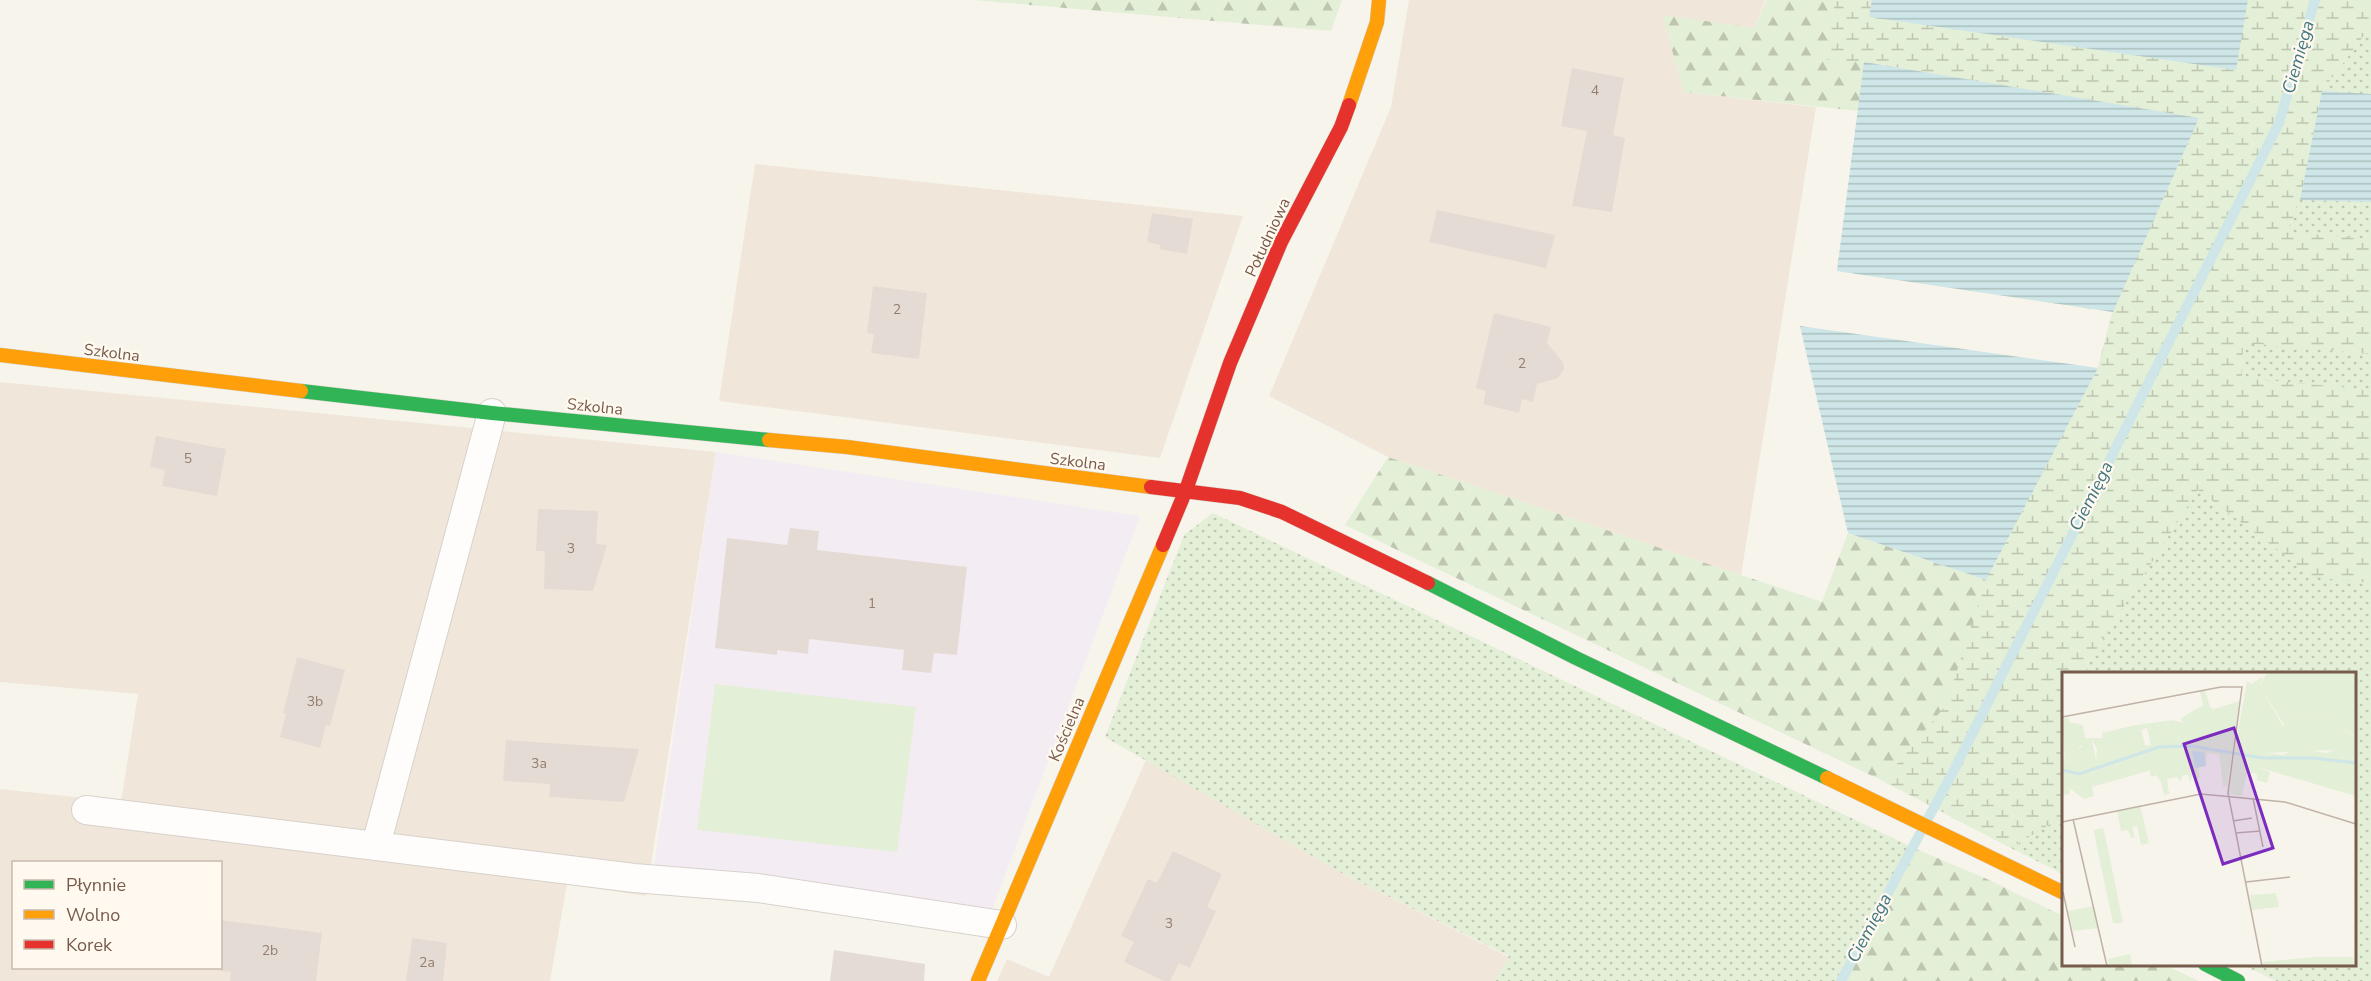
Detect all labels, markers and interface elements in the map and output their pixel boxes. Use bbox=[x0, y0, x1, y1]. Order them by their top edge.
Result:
water label: Ciemięga bbox=[2276, 18, 2320, 96]
house number: 4 bbox=[1591, 81, 1599, 100]
street label: Południowa bbox=[1240, 194, 1296, 281]
house number: 2 bbox=[893, 300, 901, 319]
street label: Szkolna bbox=[83, 339, 141, 367]
house number: 2 bbox=[1518, 354, 1526, 373]
street label: Szkolna bbox=[566, 393, 624, 421]
street label: Szkolna bbox=[1049, 448, 1107, 476]
house number: 5 bbox=[184, 449, 192, 468]
water label: Ciemięga bbox=[2063, 457, 2119, 535]
house number: 3 bbox=[567, 539, 575, 558]
house number: 1 bbox=[868, 594, 876, 613]
inset map bbox=[2062, 672, 2356, 966]
house number: 3b bbox=[307, 692, 323, 711]
street label: Kościelna bbox=[1043, 694, 1090, 765]
house number: 3a bbox=[531, 754, 547, 773]
legend bbox=[12, 861, 222, 969]
text: Płynnie bbox=[66, 873, 126, 897]
water label: Ciemięga bbox=[1841, 889, 1897, 967]
text: Wolno bbox=[66, 903, 120, 927]
house number: 3 bbox=[1165, 914, 1173, 933]
text: Korek bbox=[66, 933, 113, 957]
house number: 2b bbox=[262, 941, 278, 960]
house number: 2a bbox=[419, 953, 435, 972]

